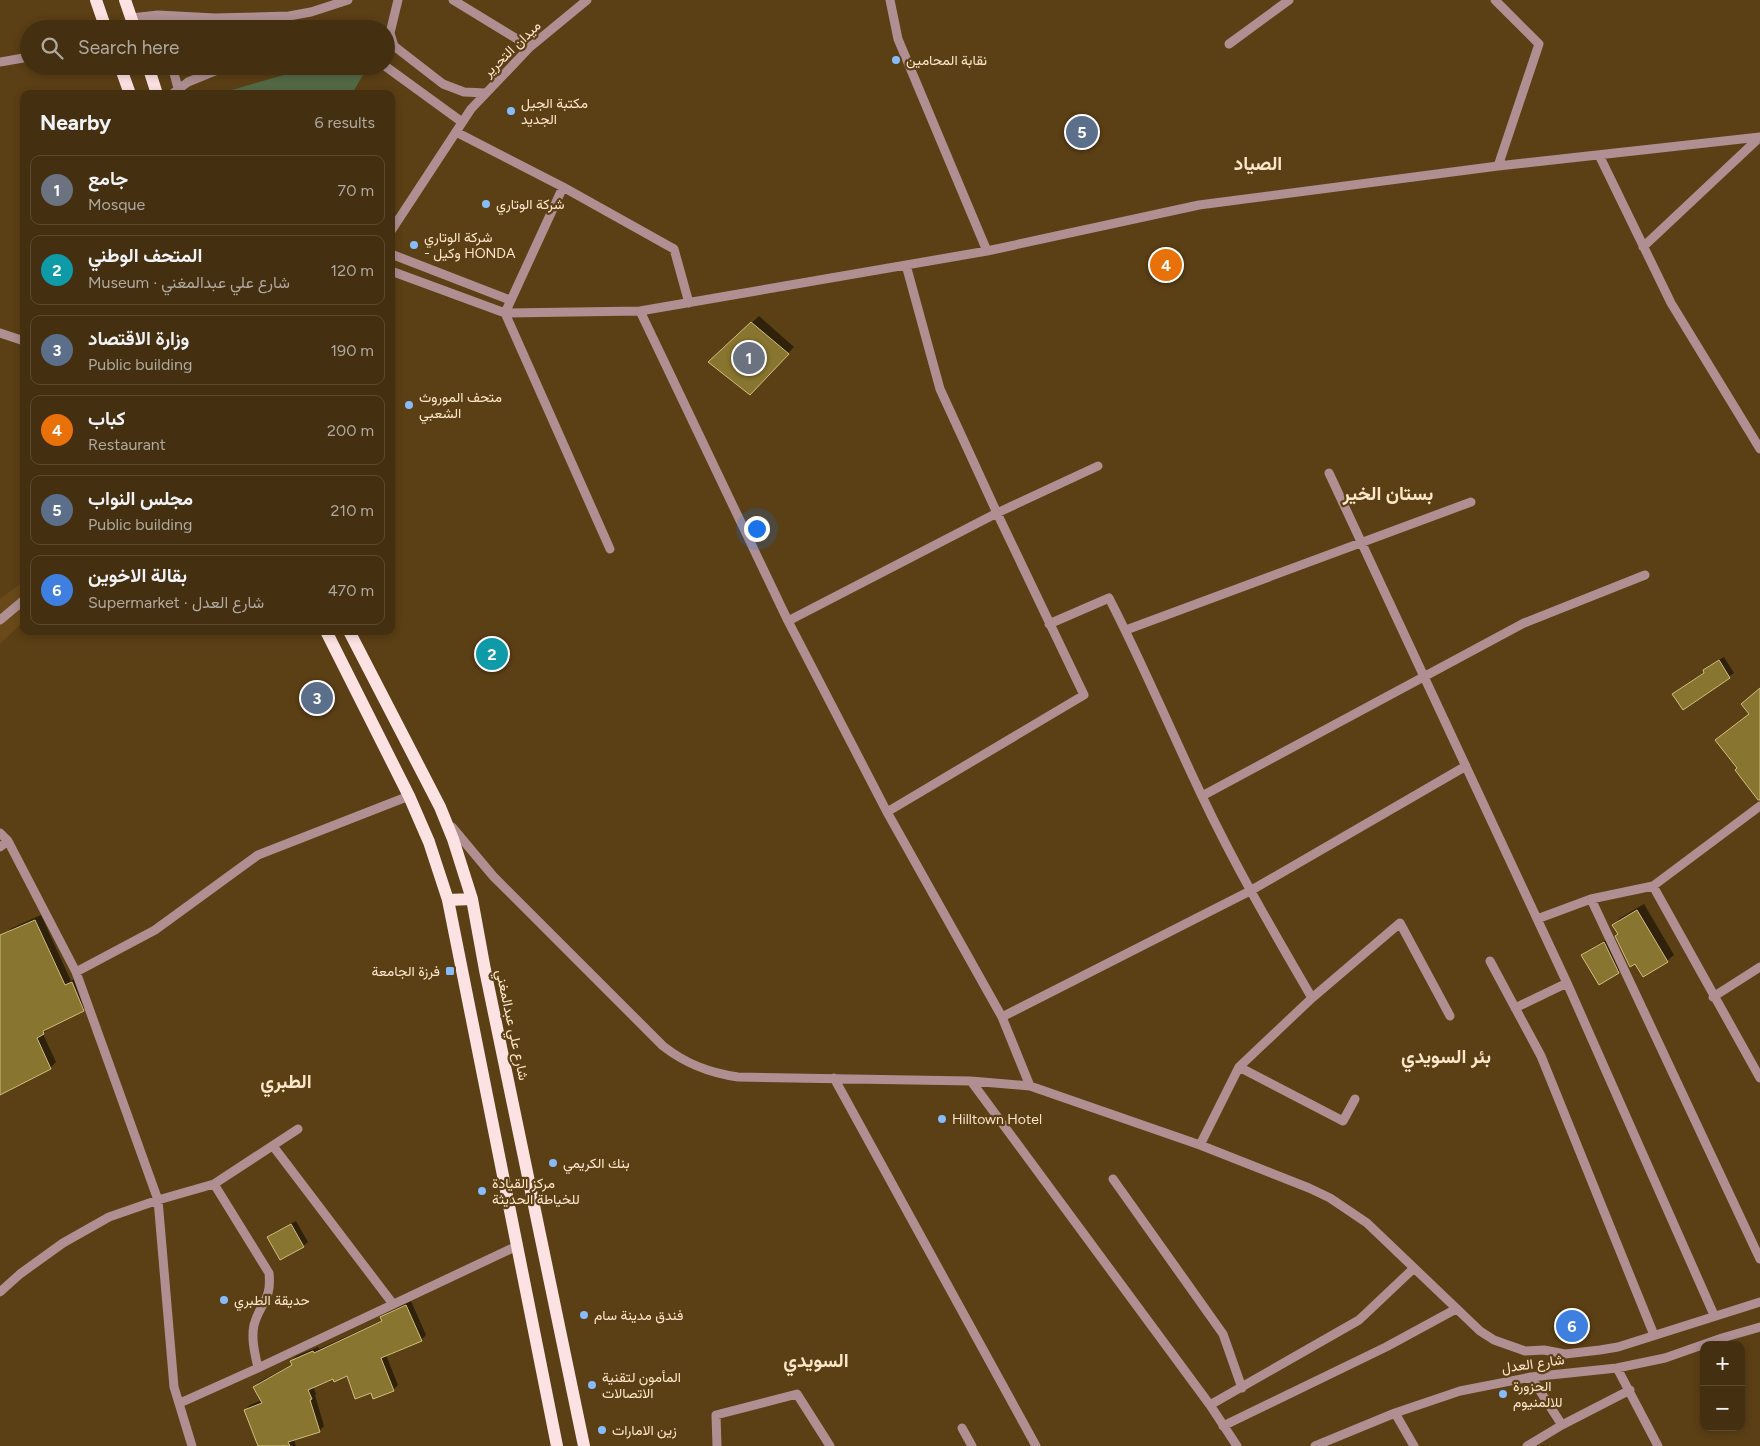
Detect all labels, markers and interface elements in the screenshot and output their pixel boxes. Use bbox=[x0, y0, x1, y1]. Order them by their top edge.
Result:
street label: ميدان التحرير bbox=[479, 17, 544, 81]
search box bbox=[20, 20, 395, 75]
icon: search bbox=[38, 34, 66, 62]
text: Search here bbox=[78, 36, 180, 59]
place label: نقابة المحامين bbox=[906, 52, 987, 69]
marker: نقابة المحامين bbox=[890, 54, 902, 66]
place label: مكتبة الجيل الجديد bbox=[521, 95, 588, 128]
marker: مكتبة الجيل الجديد bbox=[505, 105, 517, 117]
text: Nearby bbox=[40, 110, 111, 135]
text: 6 results bbox=[314, 113, 375, 132]
pin: 5 bbox=[1066, 113, 1098, 151]
district label: الصياد bbox=[1234, 152, 1282, 175]
text: جامع bbox=[88, 167, 128, 190]
text: 1 bbox=[54, 181, 60, 200]
text: 70 m bbox=[338, 181, 374, 200]
text: Mosque bbox=[88, 195, 145, 214]
place label: شركة الوتاري bbox=[496, 196, 565, 216]
marker: شركة الوتاري bbox=[480, 198, 492, 210]
place label: شركة الوتاري - وكيل HONDA bbox=[424, 229, 516, 262]
marker: شركة الوتاري - وكيل HONDA bbox=[408, 239, 420, 251]
text: المتحف الوطني bbox=[88, 244, 202, 267]
pin: 4 bbox=[1150, 246, 1182, 284]
text: 2 bbox=[52, 261, 62, 280]
text: 120 m bbox=[331, 261, 374, 280]
text: Museum · شارع علي عبدالمغني bbox=[88, 273, 290, 292]
text: وزارة الاقتصاد bbox=[88, 327, 189, 350]
pin: 1 bbox=[733, 339, 765, 377]
text: 3 bbox=[53, 341, 61, 360]
text: 190 m bbox=[331, 341, 374, 360]
text: Public building bbox=[88, 355, 192, 374]
place label: متحف الموروث الشعبي bbox=[419, 389, 502, 425]
marker: متحف الموروث الشعبي bbox=[403, 399, 415, 411]
text: كباب bbox=[88, 407, 125, 430]
text: 4 bbox=[52, 421, 62, 440]
text: 200 m bbox=[327, 421, 374, 440]
text: Restaurant bbox=[88, 435, 166, 454]
district label: بستان الخير bbox=[1342, 482, 1433, 506]
text: مجلس النواب bbox=[88, 487, 193, 510]
text: 5 bbox=[52, 501, 62, 520]
text: 210 m bbox=[331, 501, 374, 520]
text: Public building bbox=[88, 515, 192, 534]
your location bbox=[744, 516, 770, 542]
text: بقالة الاخوين bbox=[88, 564, 187, 587]
text: 6 bbox=[52, 581, 62, 600]
text: 470 m bbox=[328, 581, 374, 600]
text: Supermarket · شارع العدل bbox=[88, 593, 264, 612]
pin: 2 bbox=[476, 635, 508, 673]
pin: 3 bbox=[301, 679, 333, 717]
place label: فرزة الجامعة bbox=[372, 963, 440, 980]
marker: فرزة الجامعة bbox=[444, 965, 456, 977]
street label: شارع علي عبدالمغني bbox=[489, 968, 532, 1082]
district label: بئر السويدي bbox=[1401, 1045, 1491, 1073]
district label: الطبري bbox=[260, 1070, 312, 1098]
place label: Hilltown Hotel bbox=[952, 1111, 1042, 1128]
marker: Hilltown Hotel bbox=[936, 1113, 948, 1125]
place label: بنك الكريمي bbox=[563, 1155, 630, 1175]
marker: بنك الكريمي bbox=[547, 1157, 559, 1169]
place label: مركز القيادة للخياطة الحديثة bbox=[492, 1175, 580, 1208]
marker: مركز القيادة للخياطة الحديثة bbox=[476, 1185, 488, 1197]
place label: حديقة الطبري bbox=[234, 1292, 310, 1312]
marker: حديقة الطبري bbox=[218, 1294, 230, 1306]
place label: فندق مدينة سام bbox=[594, 1307, 683, 1324]
pin: 6 bbox=[1556, 1307, 1588, 1345]
marker: فندق مدينة سام bbox=[578, 1309, 590, 1321]
map controls bbox=[1700, 1341, 1745, 1431]
button: + bbox=[1700, 1341, 1745, 1386]
district label: السويدي bbox=[783, 1349, 849, 1377]
street label: شارع العدل bbox=[1500, 1351, 1566, 1379]
place label: المأمون لتقنية الاتصالات bbox=[602, 1369, 681, 1402]
place label: الحزورة للالمنيوم bbox=[1513, 1378, 1563, 1411]
marker: المأمون لتقنية الاتصالات bbox=[586, 1379, 598, 1391]
button: − bbox=[1700, 1386, 1745, 1431]
marker: الحزورة للالمنيوم bbox=[1497, 1388, 1509, 1400]
place label: زين الامارات bbox=[612, 1422, 677, 1439]
marker: زين الامارات bbox=[596, 1424, 608, 1436]

